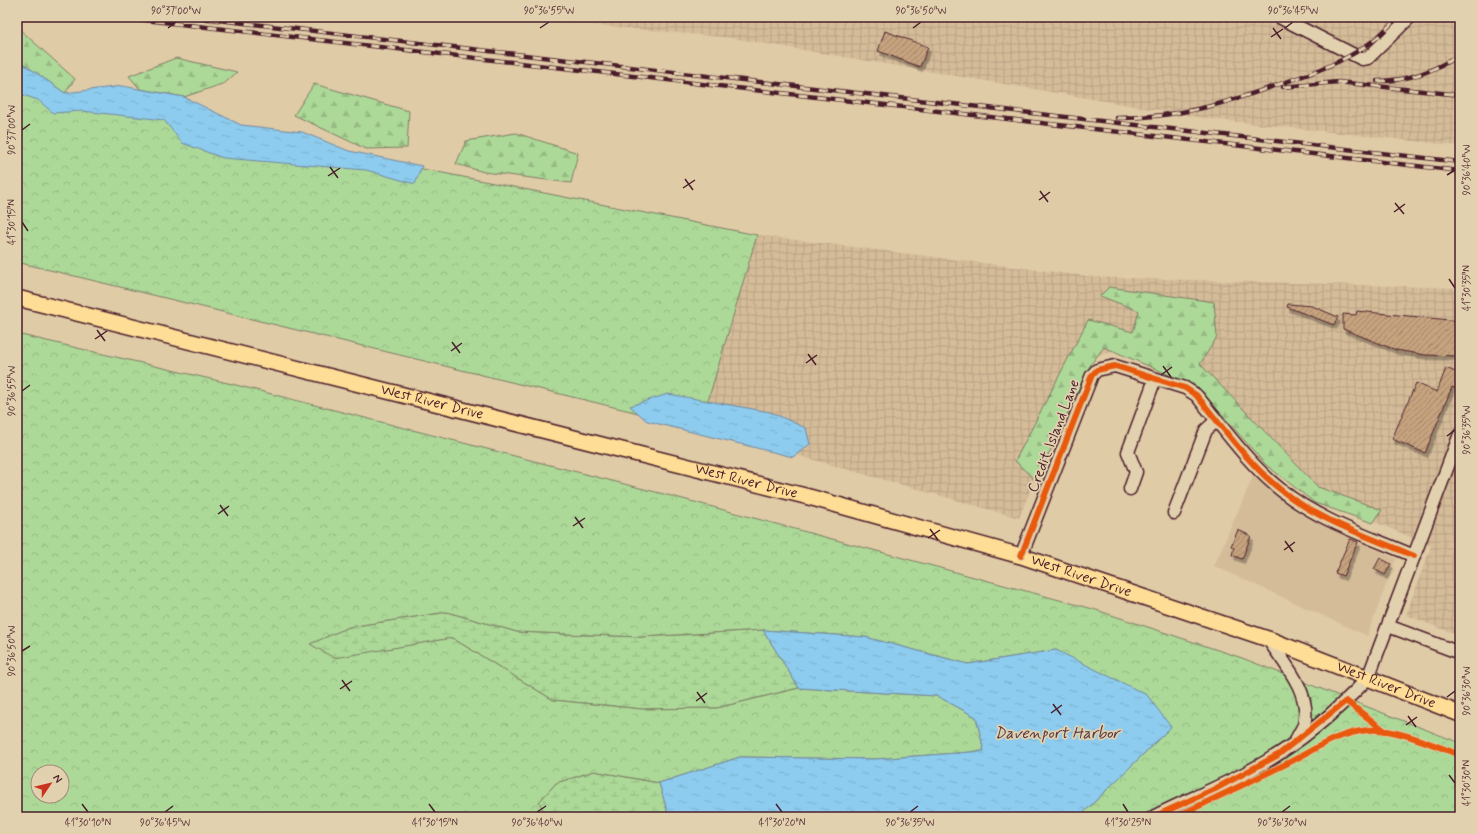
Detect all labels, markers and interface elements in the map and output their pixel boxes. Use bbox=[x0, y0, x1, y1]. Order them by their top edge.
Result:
text: 90°37'00"W bbox=[151, 4, 201, 18]
text: 90°36'55"W bbox=[524, 4, 574, 18]
text: 90°36'50"W bbox=[896, 4, 946, 18]
text: 90°36'45"W bbox=[1268, 4, 1318, 18]
text: 90°37'00"W bbox=[5, 105, 19, 155]
text: 90°36'40"W bbox=[1460, 145, 1474, 195]
text: 41°30'15"N bbox=[5, 199, 19, 245]
text: 41°30'35"N bbox=[1460, 265, 1474, 311]
text: 90°36'55"W bbox=[5, 366, 19, 416]
street label: Credit Island Lane bbox=[1023, 376, 1085, 495]
street label: West River Drive bbox=[379, 380, 486, 425]
text: 90°36'35"W bbox=[1460, 406, 1474, 454]
street label: West River Drive bbox=[693, 459, 800, 504]
street label: West River Drive bbox=[1028, 550, 1134, 602]
text: 90°36'50"W bbox=[5, 626, 19, 676]
street label: West River Drive bbox=[1333, 657, 1439, 714]
text: 90°36'30"W bbox=[1460, 666, 1474, 716]
water label: Davenport Harbor bbox=[994, 723, 1122, 744]
text: 41°30'30"N bbox=[1460, 759, 1474, 806]
north arrow bbox=[30, 764, 70, 804]
text: N bbox=[50, 772, 65, 786]
text: 41°30'10"N bbox=[65, 816, 112, 830]
text: 90°36'45"W bbox=[140, 816, 190, 830]
text: 41°30'15"N bbox=[412, 816, 458, 830]
text: 90°36'40"W bbox=[512, 816, 562, 830]
text: 41°30'20"N bbox=[759, 816, 806, 830]
text: 90°36'35"W bbox=[886, 816, 934, 830]
text: 41°30'25"N bbox=[1105, 816, 1152, 830]
text: 90°36'30"W bbox=[1257, 816, 1307, 830]

